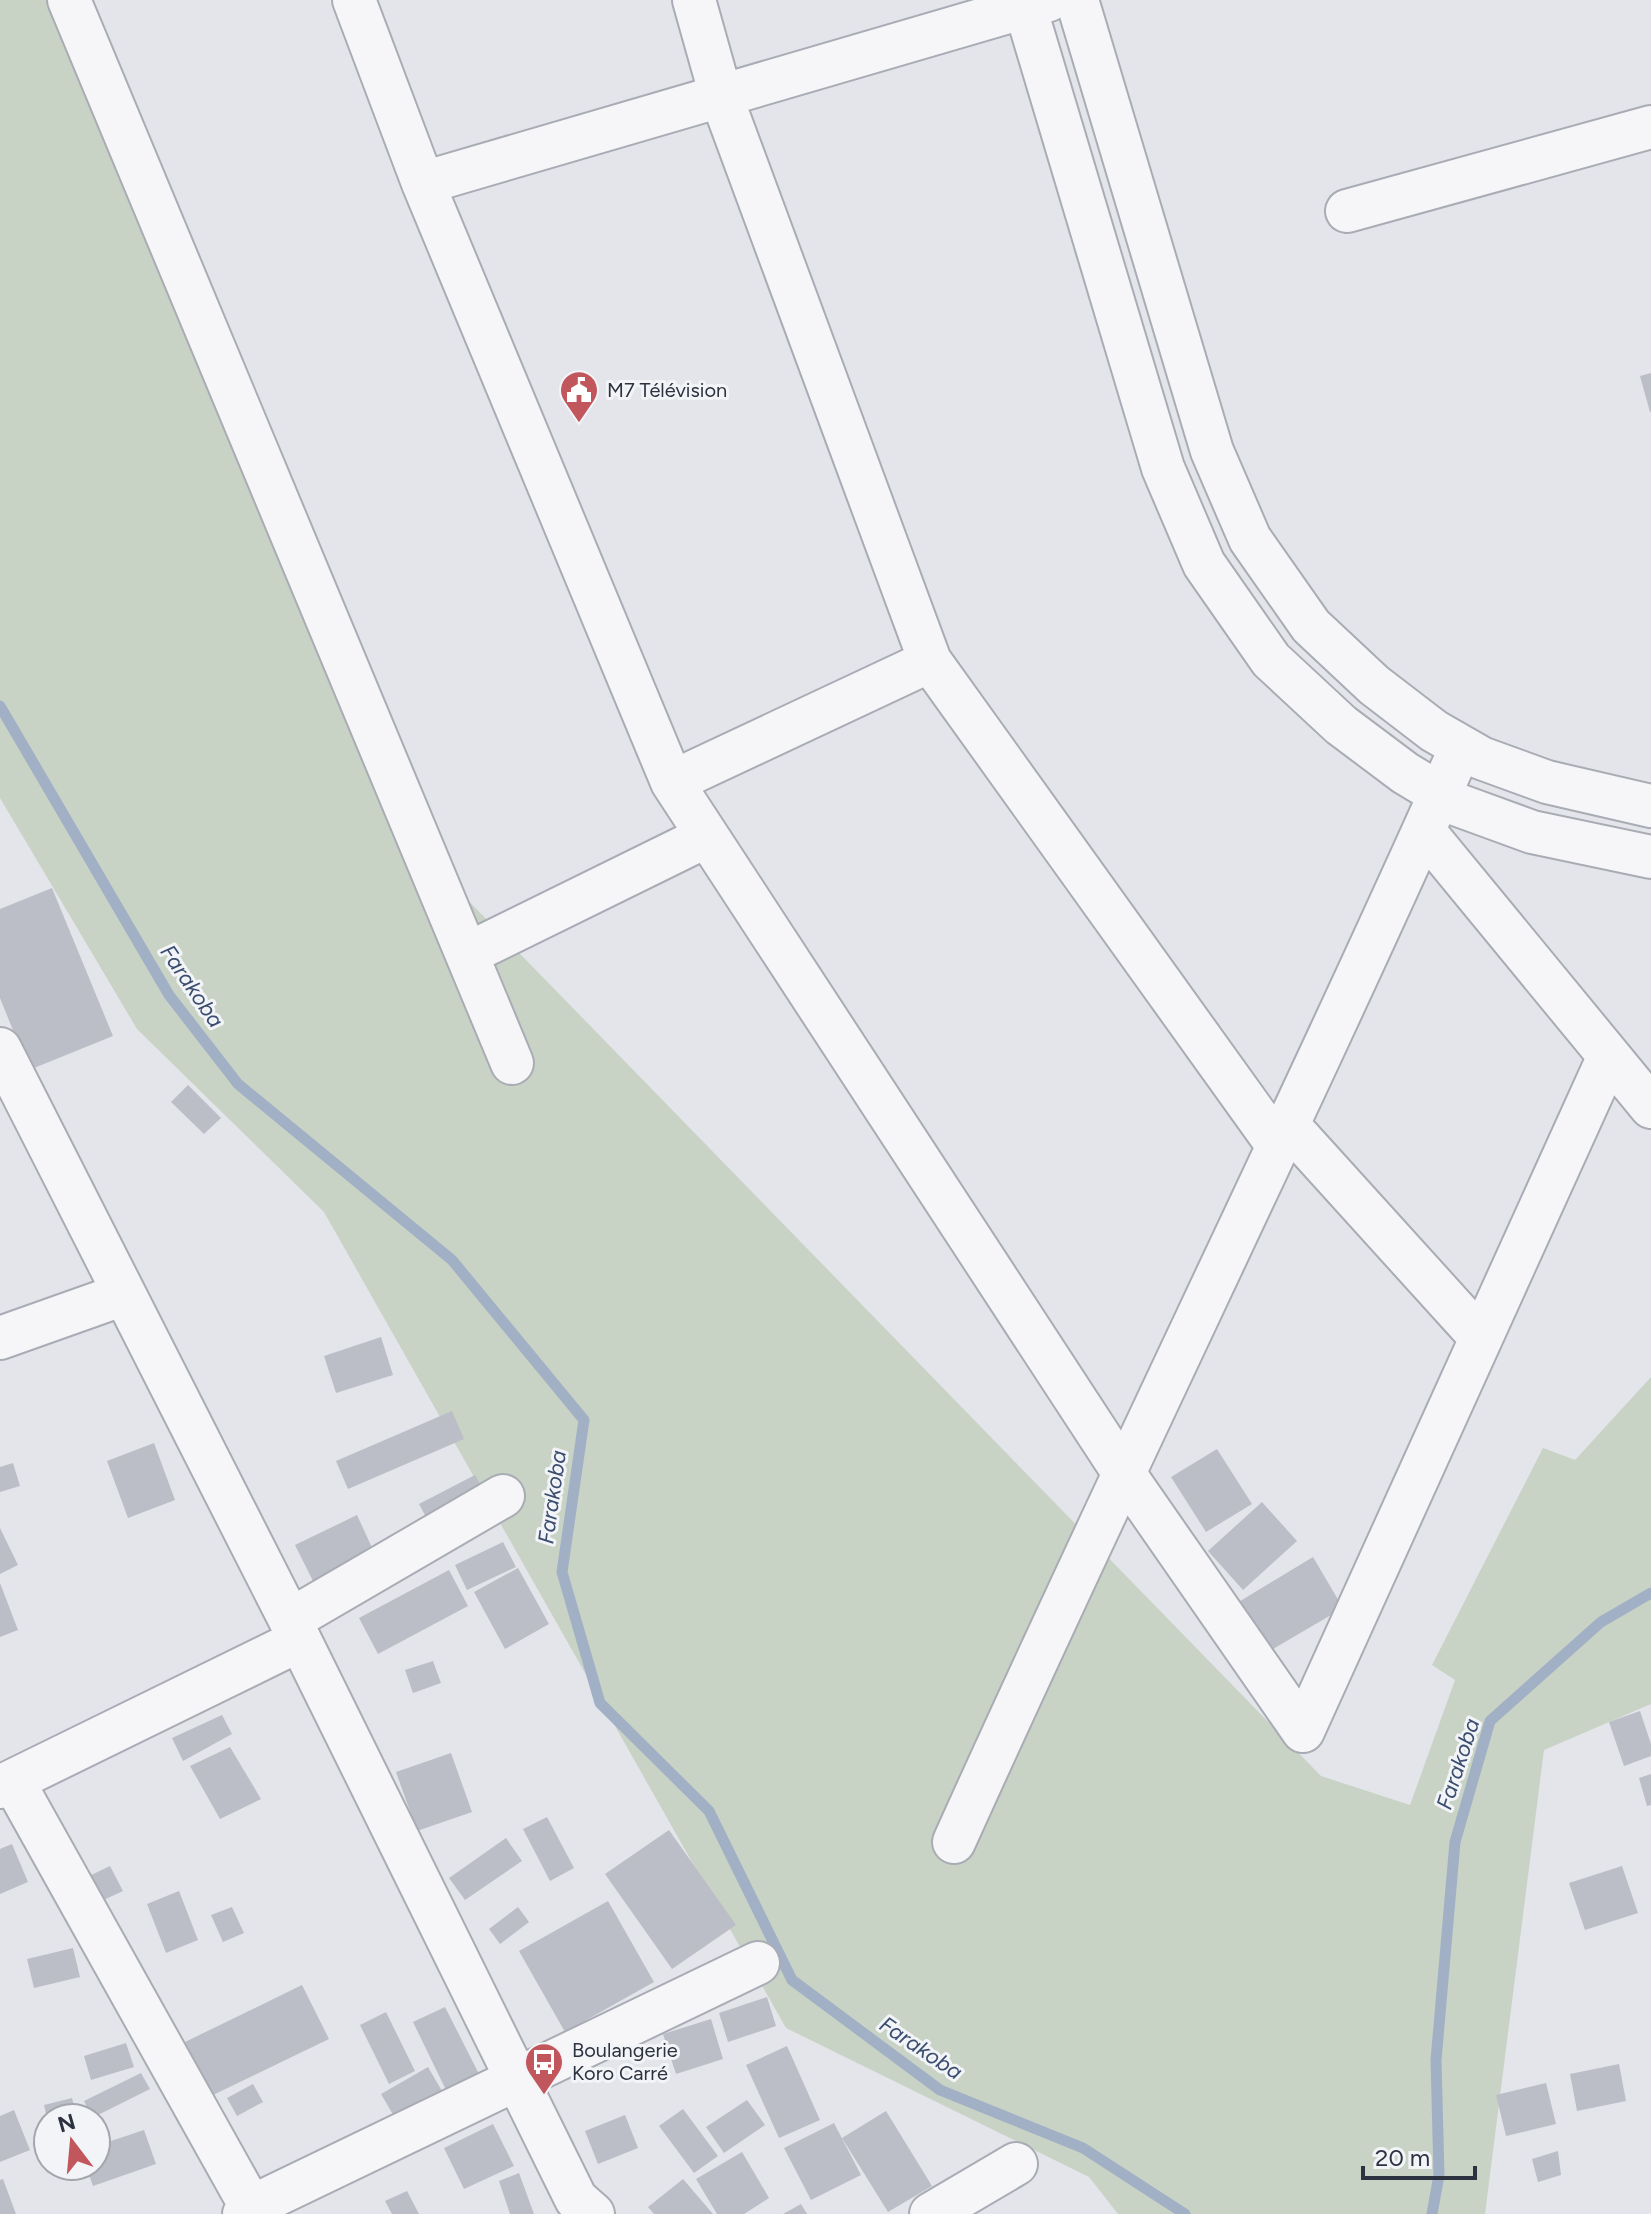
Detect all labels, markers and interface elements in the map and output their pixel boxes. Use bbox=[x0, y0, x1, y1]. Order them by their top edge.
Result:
public building icon: M7 Télévision bbox=[558, 369, 600, 424]
place label: M7 Télévision bbox=[607, 378, 727, 402]
water label: Farakoba bbox=[154, 939, 230, 1033]
water label: Farakoba bbox=[532, 1448, 572, 1546]
water label: Farakoba bbox=[1431, 1715, 1485, 1813]
water label: Farakoba bbox=[874, 2010, 968, 2086]
place label: Boulangerie Koro Carré bbox=[572, 2038, 678, 2085]
bus stop icon: Boulangerie Koro Carré bbox=[523, 2041, 565, 2096]
north arrow bbox=[32, 2102, 112, 2182]
text: N bbox=[55, 2108, 79, 2139]
scale bar bbox=[1363, 2130, 1475, 2180]
text: 20 m bbox=[1375, 2143, 1430, 2172]

